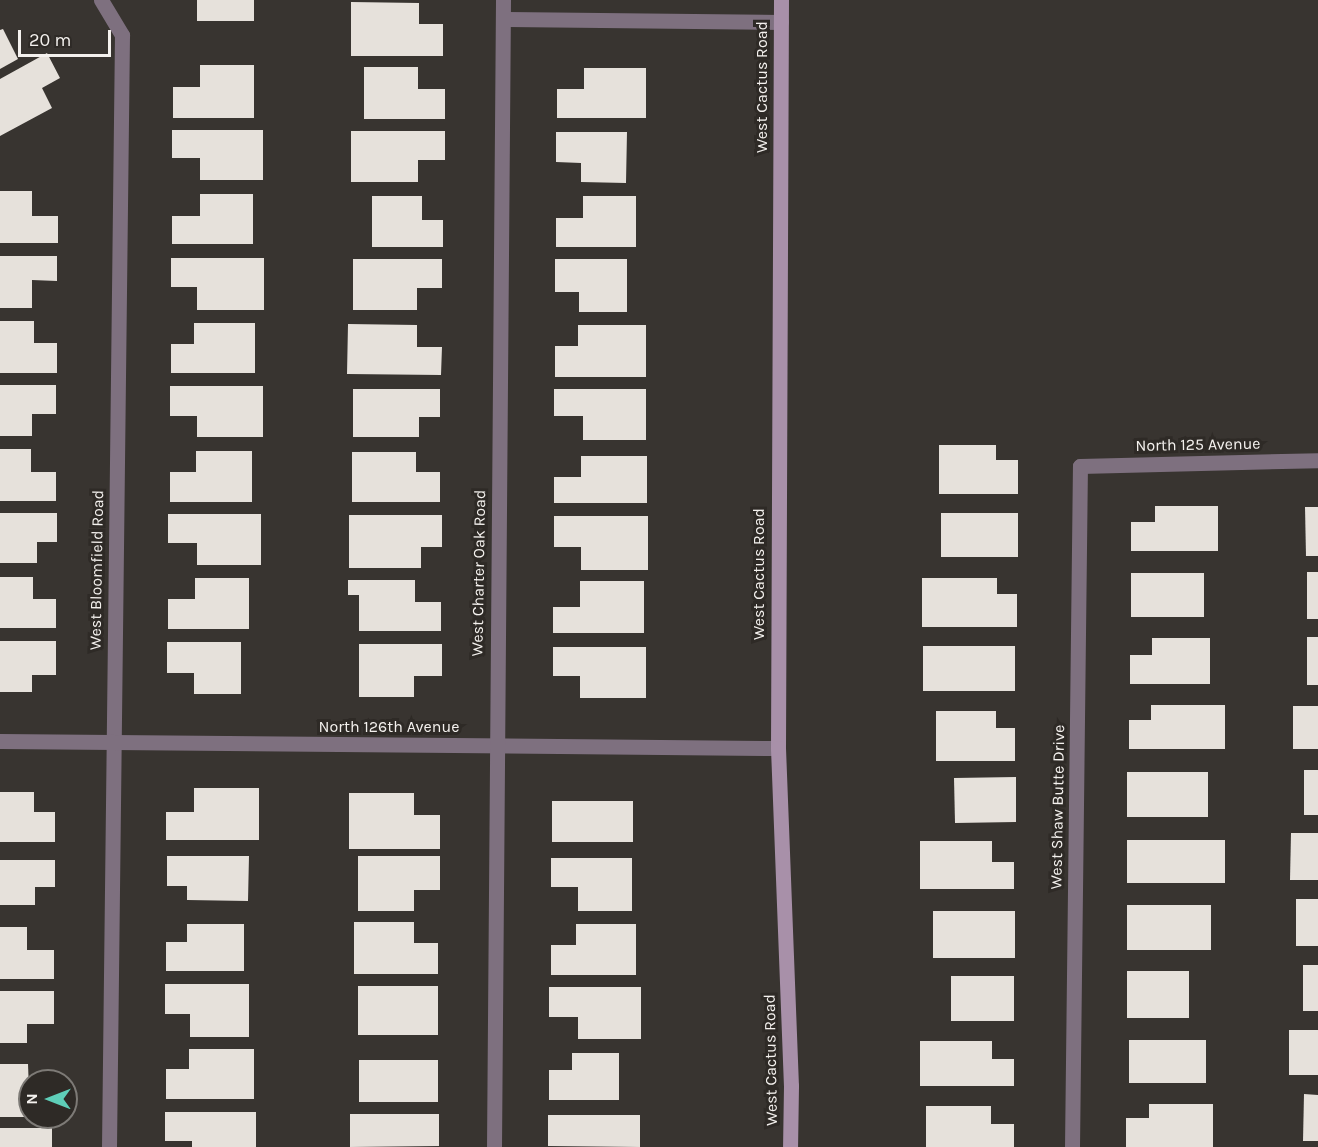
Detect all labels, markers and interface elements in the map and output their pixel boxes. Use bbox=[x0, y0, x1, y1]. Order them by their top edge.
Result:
scale bar bbox=[21, 18, 114, 56]
street label: West Cactus Road bbox=[752, 21, 772, 153]
text: 20 m bbox=[29, 29, 71, 51]
street label: North 125 Avenue bbox=[1135, 434, 1261, 456]
street label: West Charter Oak Road bbox=[468, 489, 490, 657]
street label: West Bloomfield Road bbox=[86, 490, 108, 650]
street label: West Cactus Road bbox=[749, 508, 769, 640]
street label: North 126th Avenue bbox=[319, 717, 459, 737]
street label: West Shaw Butte Drive bbox=[1047, 724, 1069, 890]
street label: West Cactus Road bbox=[760, 994, 782, 1126]
north arrow bbox=[18, 1069, 78, 1129]
text: N bbox=[22, 1093, 41, 1105]

